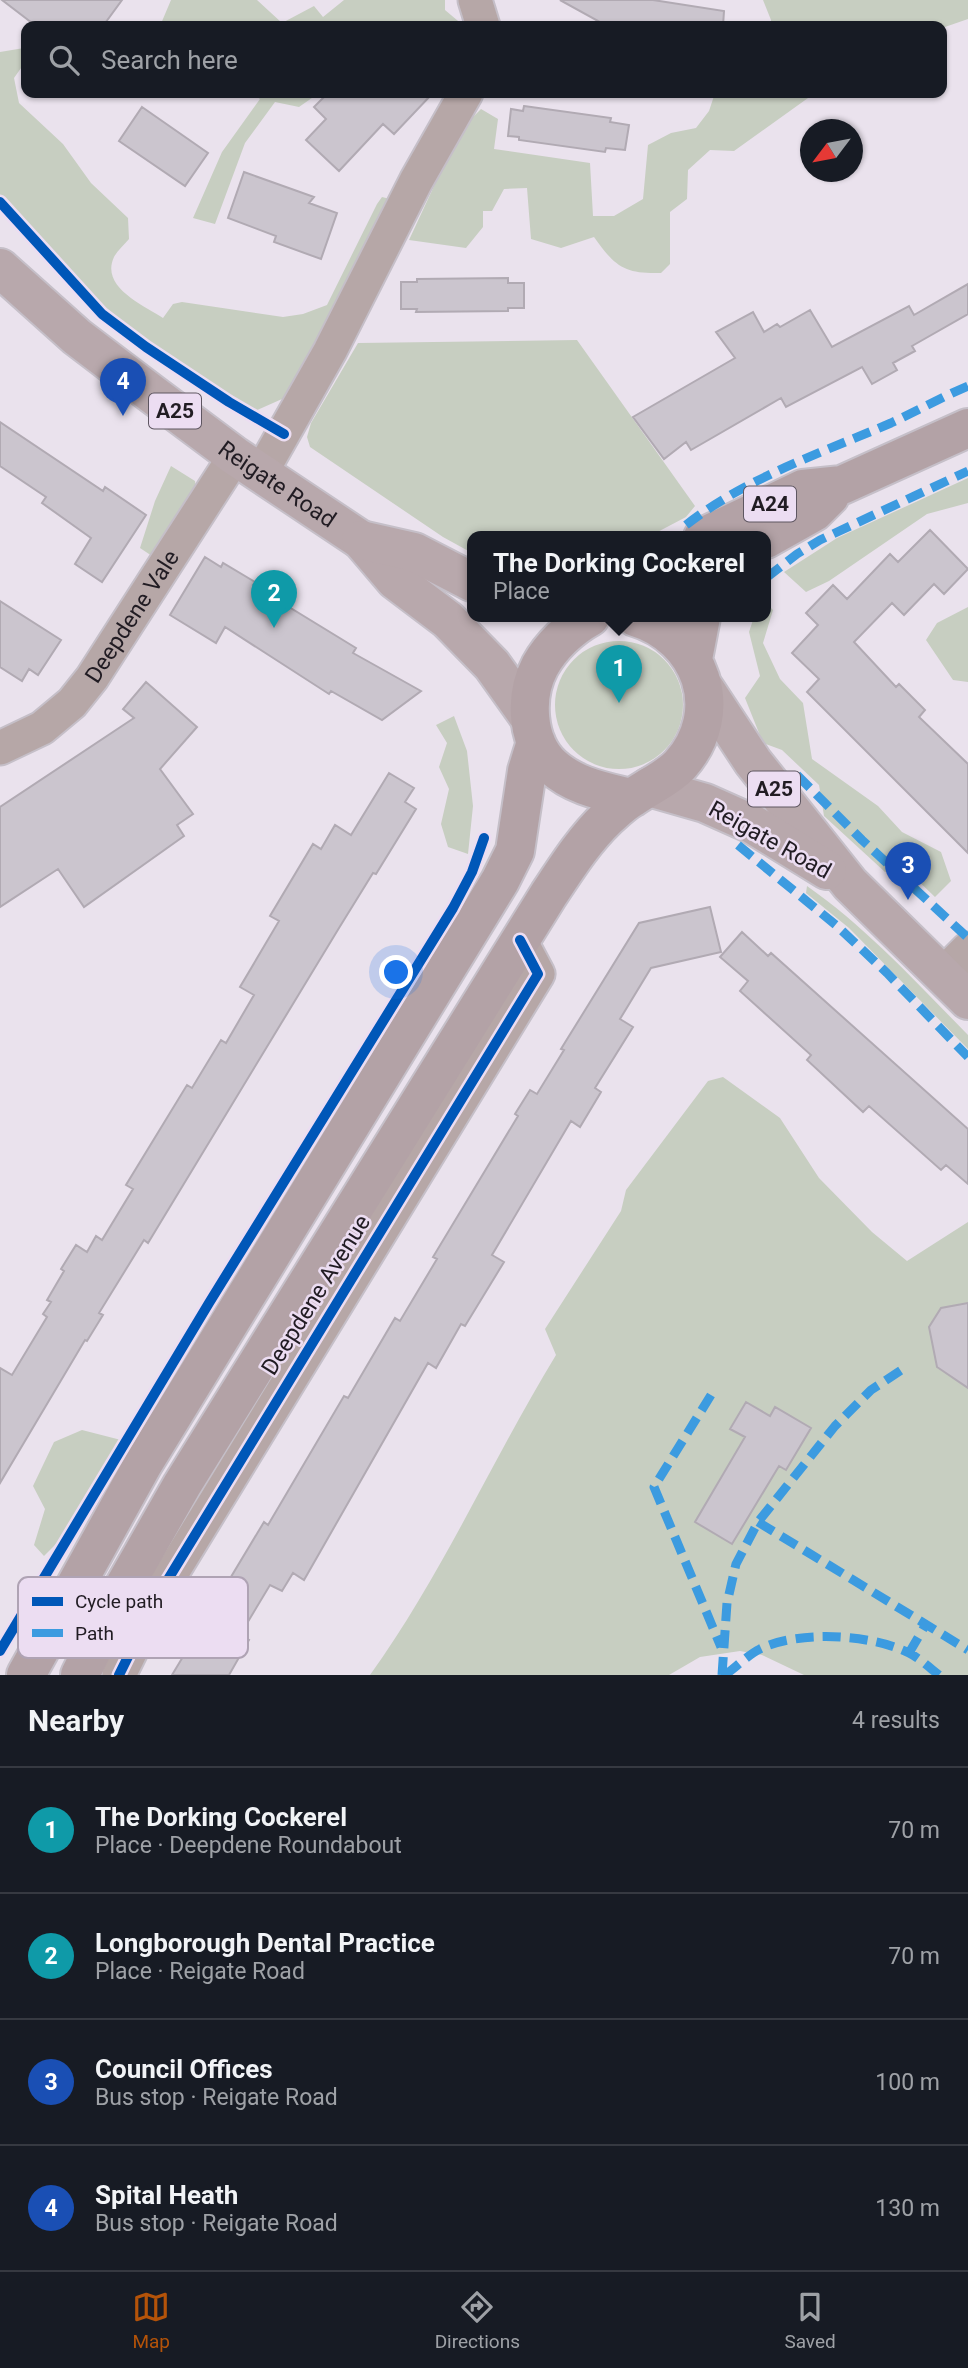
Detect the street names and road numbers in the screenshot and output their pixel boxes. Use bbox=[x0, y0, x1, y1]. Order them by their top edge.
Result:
road number: A25 bbox=[149, 394, 201, 428]
street label: Reigate Road bbox=[213, 435, 341, 533]
road number: A24 bbox=[744, 486, 796, 522]
street label: Deepdene Vale bbox=[79, 545, 184, 688]
road number: A25 bbox=[748, 772, 800, 806]
street label: Reigate Road bbox=[704, 795, 836, 885]
street label: Deepdene Avenue bbox=[256, 1210, 376, 1380]

